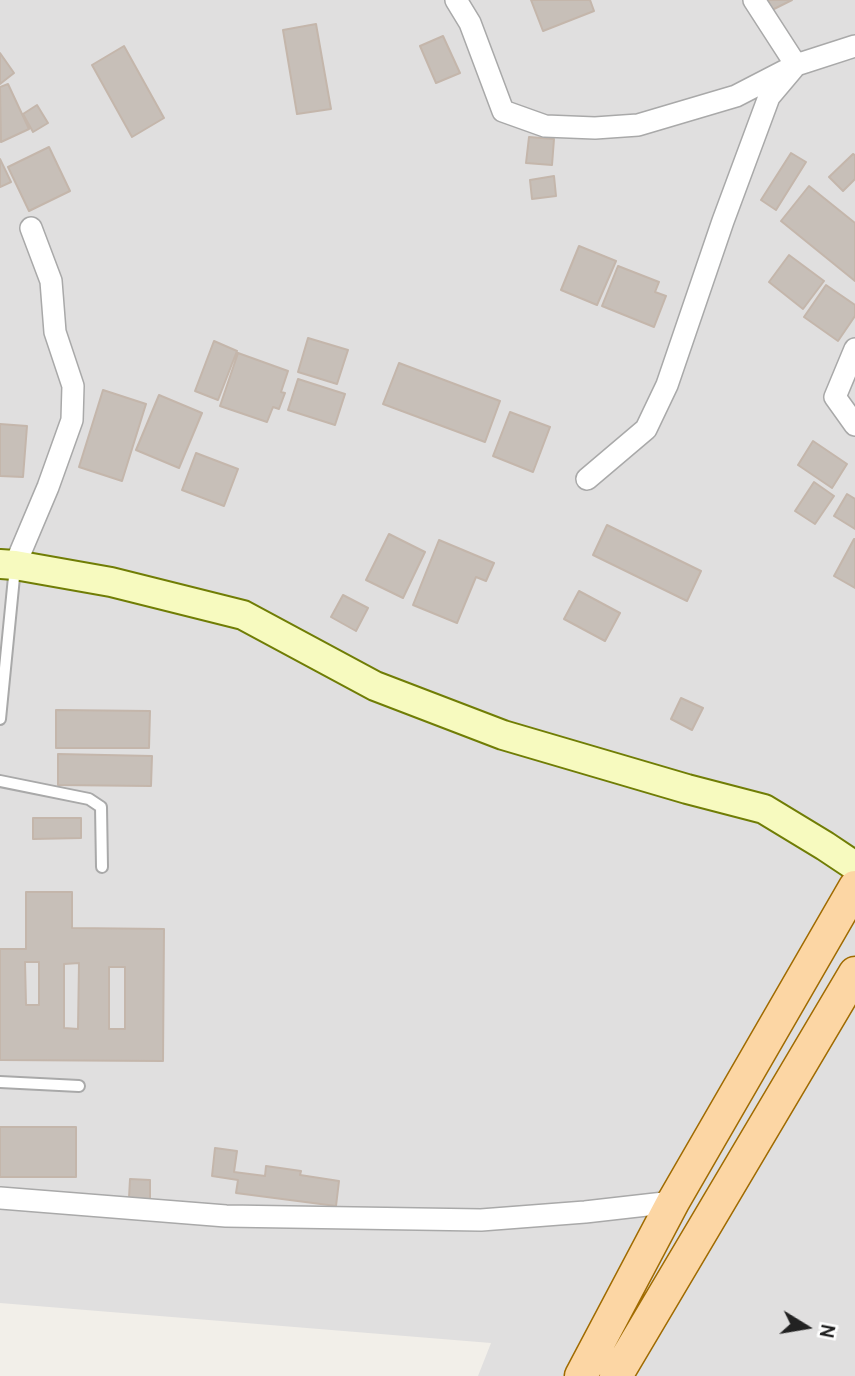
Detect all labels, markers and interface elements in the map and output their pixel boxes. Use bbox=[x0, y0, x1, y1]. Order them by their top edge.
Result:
north arrow bbox=[771, 1292, 841, 1362]
text: N bbox=[815, 1322, 840, 1340]

